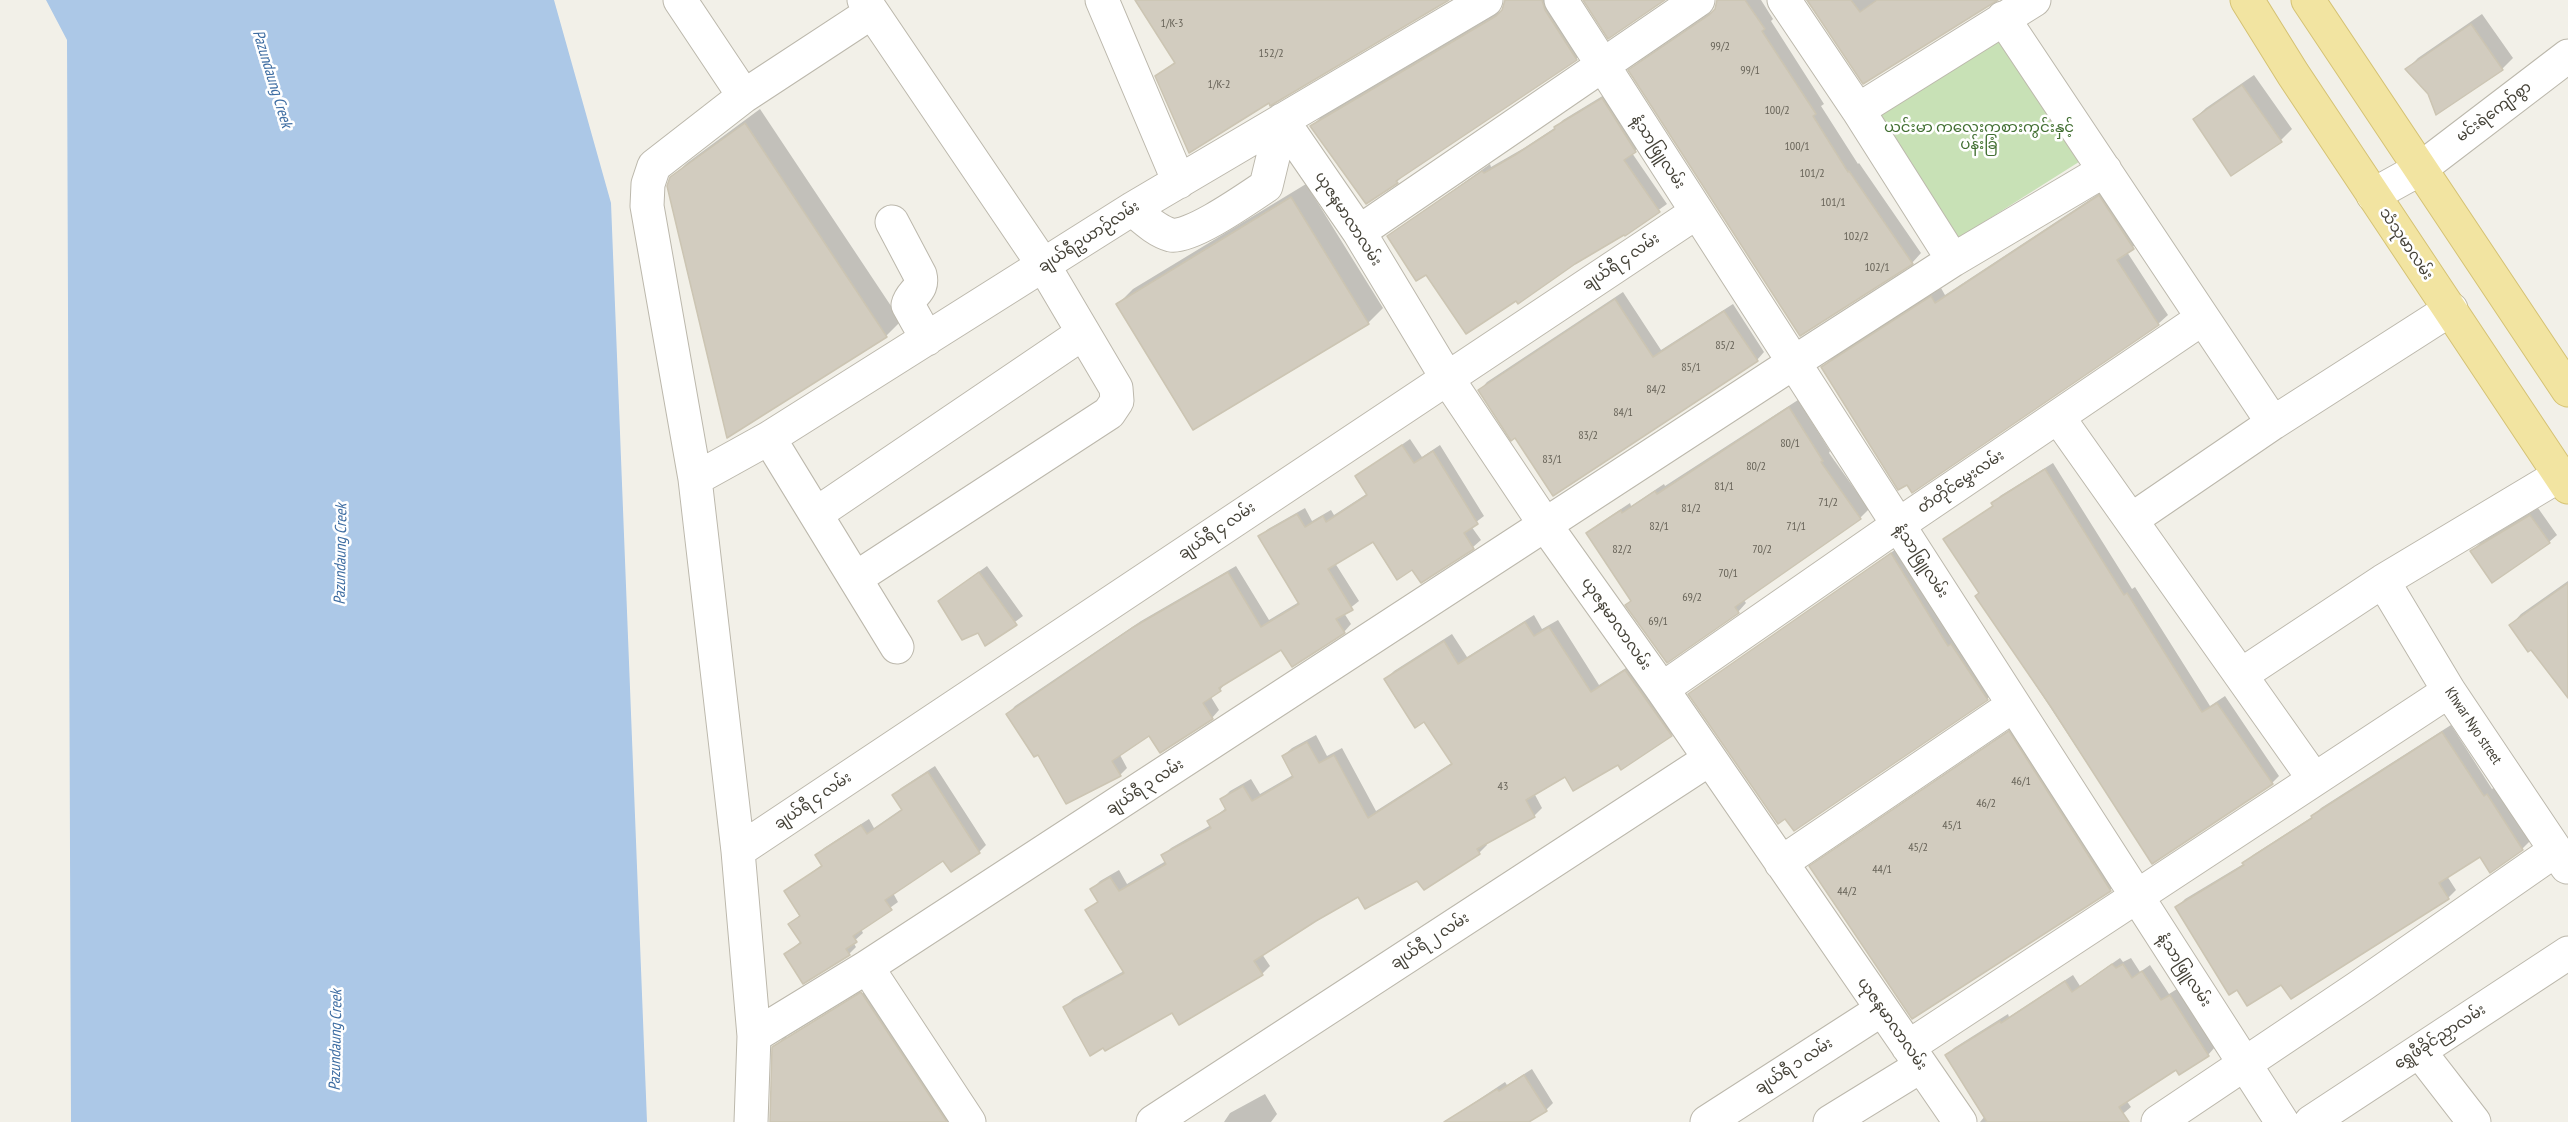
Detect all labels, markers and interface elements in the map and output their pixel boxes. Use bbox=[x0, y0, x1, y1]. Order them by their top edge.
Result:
house number: 1/K-3 bbox=[1161, 17, 1183, 31]
water label: Pazundaung Creek bbox=[248, 28, 296, 130]
house number: 99/2 bbox=[1710, 40, 1730, 54]
house number: 152/2 bbox=[1258, 47, 1284, 61]
house number: 99/1 bbox=[1740, 64, 1760, 78]
house number: 1/K-2 bbox=[1208, 78, 1230, 92]
street label: မင်းရဲကျော်စွာ bbox=[2453, 78, 2535, 146]
house number: 100/2 bbox=[1764, 104, 1790, 118]
street label: နံ့သာဖြူလမ်း bbox=[1627, 111, 1689, 193]
park label: ယင်းမာ ကလေးကစားကွင်းနှင့် ပန်းခြံ bbox=[1884, 119, 2074, 154]
house number: 100/1 bbox=[1784, 140, 1810, 154]
house number: 101/2 bbox=[1799, 167, 1825, 181]
street label: ယုဇနမာလာလမ်း bbox=[1311, 169, 1385, 269]
house number: 101/1 bbox=[1820, 196, 1846, 210]
street label: ချယ်ရီဥယာဉ်လမ်း bbox=[1035, 198, 1143, 276]
street label: သံသုမာလမ်း bbox=[2375, 205, 2437, 283]
street label: ချယ်ရီ ၄ လမ်း bbox=[1579, 230, 1663, 294]
house number: 102/2 bbox=[1843, 230, 1869, 244]
house number: 102/1 bbox=[1864, 261, 1890, 275]
house number: 85/2 bbox=[1715, 339, 1735, 353]
house number: 85/1 bbox=[1681, 361, 1701, 375]
house number: 84/2 bbox=[1646, 383, 1666, 397]
house number: 84/1 bbox=[1613, 406, 1633, 420]
house number: 83/2 bbox=[1578, 429, 1598, 443]
house number: 80/1 bbox=[1780, 437, 1800, 451]
street label: တံတိုင်မွှေးလမ်း bbox=[1914, 446, 2008, 518]
house number: 83/1 bbox=[1542, 453, 1562, 467]
house number: 80/2 bbox=[1746, 460, 1766, 474]
house number: 81/1 bbox=[1714, 480, 1734, 494]
house number: 71/2 bbox=[1818, 496, 1838, 510]
street label: ချယ်ရီ ၄ လမ်း bbox=[1175, 499, 1259, 563]
house number: 81/2 bbox=[1681, 502, 1701, 516]
water label: Pazundaung Creek bbox=[331, 503, 351, 605]
house number: 82/1 bbox=[1649, 520, 1669, 534]
house number: 71/1 bbox=[1786, 520, 1806, 534]
street label: နံ့သာဖြူလမ်း bbox=[1890, 520, 1952, 602]
house number: 82/2 bbox=[1612, 543, 1632, 557]
house number: 70/2 bbox=[1752, 543, 1772, 557]
house number: 70/1 bbox=[1718, 567, 1738, 581]
street label: ယုဇနမာလာလမ်း bbox=[1577, 574, 1655, 674]
house number: 69/2 bbox=[1682, 591, 1702, 605]
house number: 69/1 bbox=[1648, 615, 1668, 629]
street label: Khwar Nyo street bbox=[2441, 684, 2505, 768]
street label: ချယ်ရီ ၃ လမ်း bbox=[1103, 755, 1187, 819]
street label: ချယ်ရီ ၄ လမ်း bbox=[771, 769, 855, 833]
house number: 46/1 bbox=[2011, 775, 2031, 789]
house number: 43 bbox=[1498, 780, 1508, 794]
house number: 46/2 bbox=[1976, 797, 1996, 811]
house number: 45/1 bbox=[1942, 819, 1962, 833]
house number: 45/2 bbox=[1908, 841, 1928, 855]
house number: 44/1 bbox=[1872, 863, 1892, 877]
house number: 44/2 bbox=[1837, 885, 1857, 899]
street label: ချယ်ရီ ၂ လမ်း bbox=[1387, 909, 1473, 973]
street label: နံ့သာဖြူလမ်း bbox=[2153, 929, 2215, 1011]
street label: ယုဇနမာလာလမ်း bbox=[1853, 974, 1931, 1074]
water label: Pazundaung Creek bbox=[326, 989, 346, 1091]
street label: ရွှေဖီခိုင်ညှာလမ်း bbox=[2391, 1001, 2489, 1073]
street label: ချယ်ရီ ၁ လမ်း bbox=[1752, 1034, 1836, 1098]

